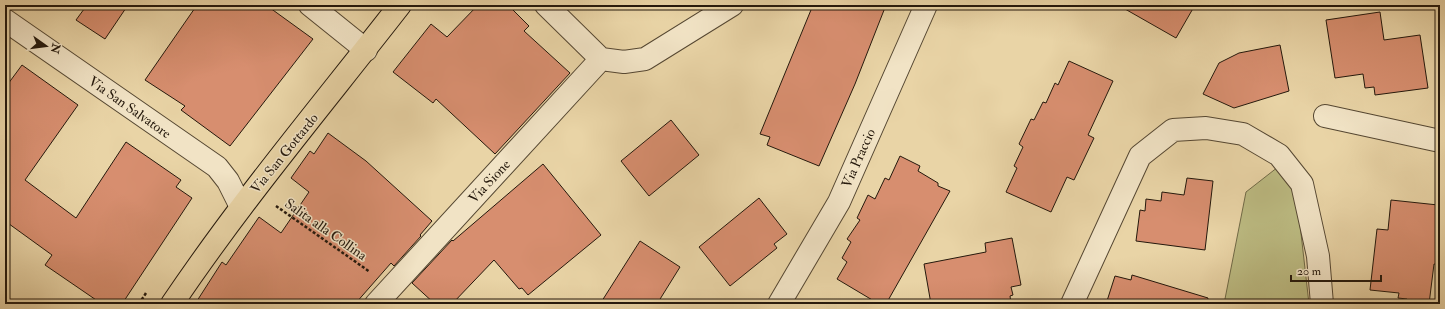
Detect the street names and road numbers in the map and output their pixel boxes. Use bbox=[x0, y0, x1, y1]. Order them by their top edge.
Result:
street label: Via San Salvatore bbox=[85, 73, 174, 142]
street label: Via San Gottardo bbox=[247, 110, 322, 197]
street label: Via Praccio bbox=[838, 126, 879, 190]
street label: Via Sione bbox=[465, 156, 514, 207]
street label: Salita alla Collina bbox=[281, 195, 370, 264]

